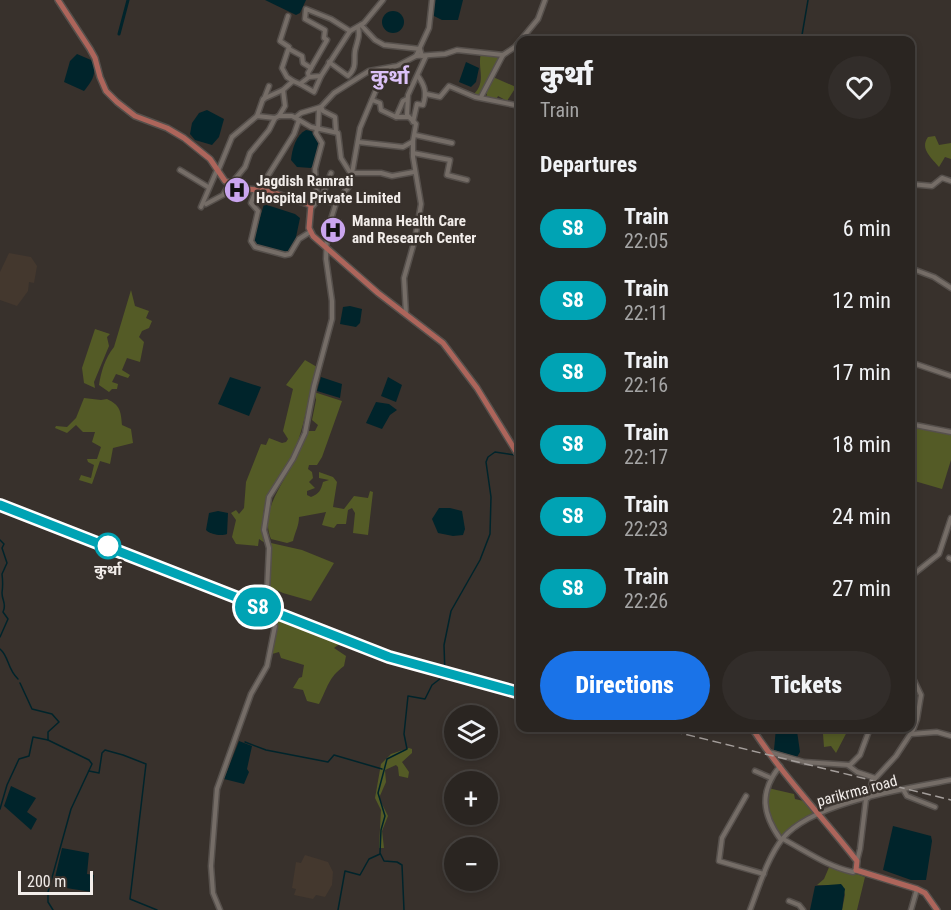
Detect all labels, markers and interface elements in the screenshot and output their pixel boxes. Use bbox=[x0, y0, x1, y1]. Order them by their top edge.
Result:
button: heart bbox=[828, 56, 891, 119]
text: कुर्था bbox=[540, 59, 593, 92]
district label: कुर्था bbox=[371, 65, 410, 90]
text: Train bbox=[540, 98, 579, 122]
text: Departures bbox=[540, 152, 637, 177]
place label: Jagdish Ramrati Hospital Private Limited bbox=[256, 172, 401, 207]
hospital icon: Jagdish Ramrati Hospital Private Limited bbox=[222, 175, 252, 205]
text: Train bbox=[624, 204, 669, 229]
place label: Manna Health Care and Research Center bbox=[352, 212, 476, 247]
hospital icon: Manna Health Care and Research Center bbox=[318, 215, 348, 245]
text: S8 bbox=[562, 216, 584, 240]
text: 6 min bbox=[843, 216, 891, 241]
text: 22:05 bbox=[624, 229, 668, 253]
text: Train bbox=[624, 276, 669, 301]
text: S8 bbox=[562, 288, 584, 312]
text: 12 min bbox=[832, 288, 891, 313]
text: 22:11 bbox=[624, 301, 668, 325]
text: Train bbox=[624, 348, 669, 373]
text: S8 bbox=[562, 360, 584, 384]
text: 17 min bbox=[832, 360, 891, 385]
text: 22:16 bbox=[624, 373, 668, 397]
text: Train bbox=[624, 420, 669, 445]
text: S8 bbox=[562, 432, 584, 456]
text: 18 min bbox=[832, 432, 891, 457]
text: 22:17 bbox=[624, 445, 668, 469]
text: Train bbox=[624, 492, 669, 517]
text: S8 bbox=[562, 504, 584, 528]
text: 24 min bbox=[832, 504, 891, 529]
text: 22:23 bbox=[624, 517, 668, 541]
marker: कुर्था bbox=[95, 533, 121, 559]
place label: कुर्था bbox=[94, 561, 123, 580]
text: Train bbox=[624, 564, 669, 589]
text: S8 bbox=[562, 576, 584, 600]
text: 27 min bbox=[832, 576, 891, 601]
line badge: S8 bbox=[231, 588, 285, 626]
text: 22:26 bbox=[624, 589, 668, 613]
text: S8 bbox=[247, 595, 269, 619]
button: Directions bbox=[540, 651, 710, 720]
button: Tickets bbox=[722, 651, 891, 720]
map controls bbox=[444, 705, 498, 891]
button: layers bbox=[444, 705, 498, 759]
button: + bbox=[444, 771, 498, 825]
street label: parikrma road bbox=[815, 772, 899, 810]
button: − bbox=[444, 837, 498, 891]
scale bar bbox=[18, 868, 93, 896]
text: 200 m bbox=[27, 872, 66, 891]

